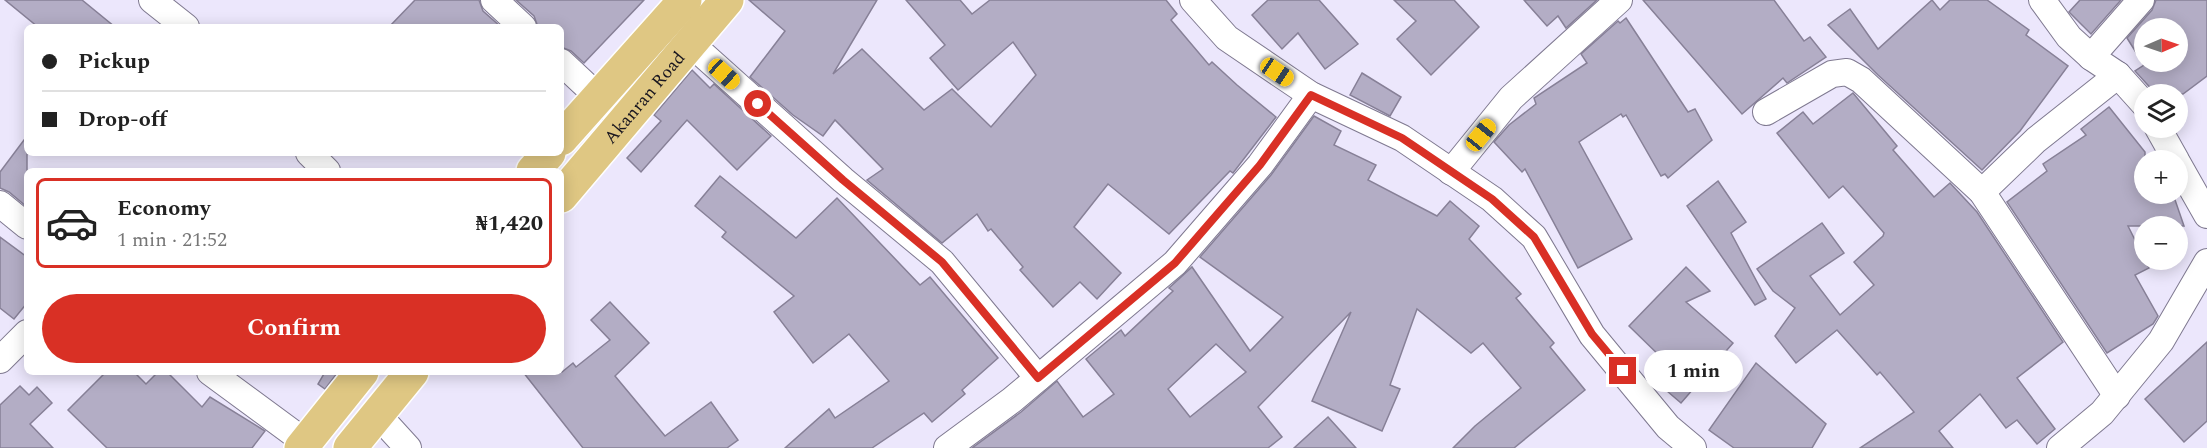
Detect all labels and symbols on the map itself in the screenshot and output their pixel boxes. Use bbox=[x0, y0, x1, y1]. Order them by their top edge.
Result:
north arrow bbox=[2134, 18, 2188, 72]
street label: Akanran Road bbox=[597, 45, 692, 150]
car bbox=[1257, 54, 1297, 90]
car bbox=[705, 55, 743, 93]
route start bbox=[744, 90, 771, 117]
car bbox=[1463, 115, 1499, 155]
callout: 1 min bbox=[1644, 350, 1743, 392]
route end bbox=[1609, 357, 1636, 384]

